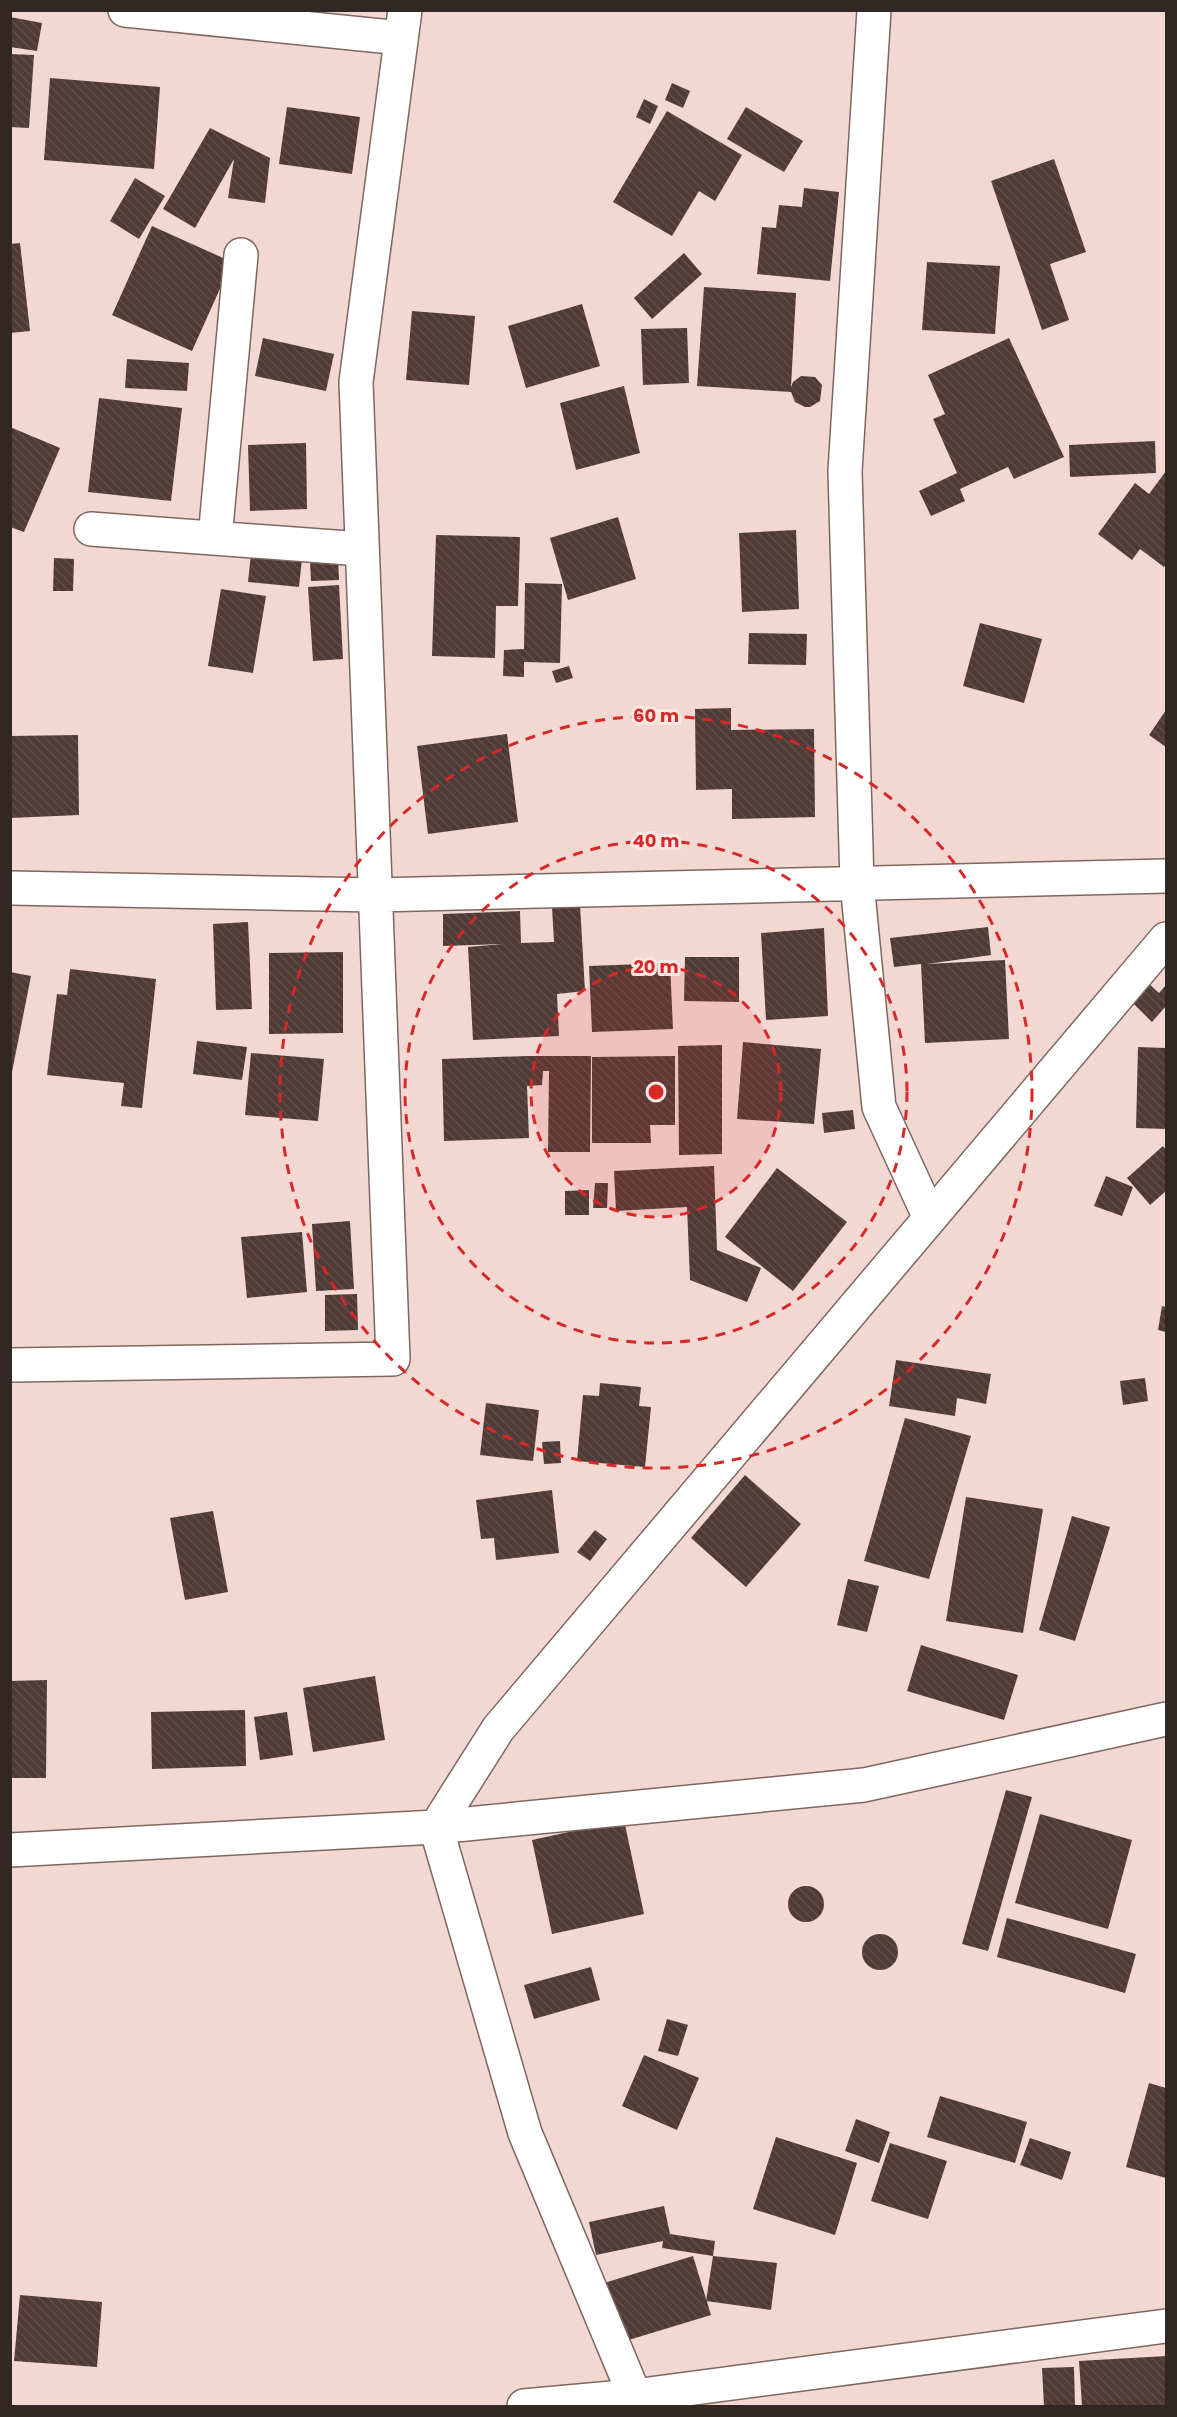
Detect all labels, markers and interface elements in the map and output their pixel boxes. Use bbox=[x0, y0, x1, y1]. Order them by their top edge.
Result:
text: 60 m bbox=[633, 703, 679, 728]
text: 40 m bbox=[633, 828, 679, 853]
text: 20 m bbox=[634, 954, 678, 979]
centre of rings bbox=[646, 1082, 666, 1102]

